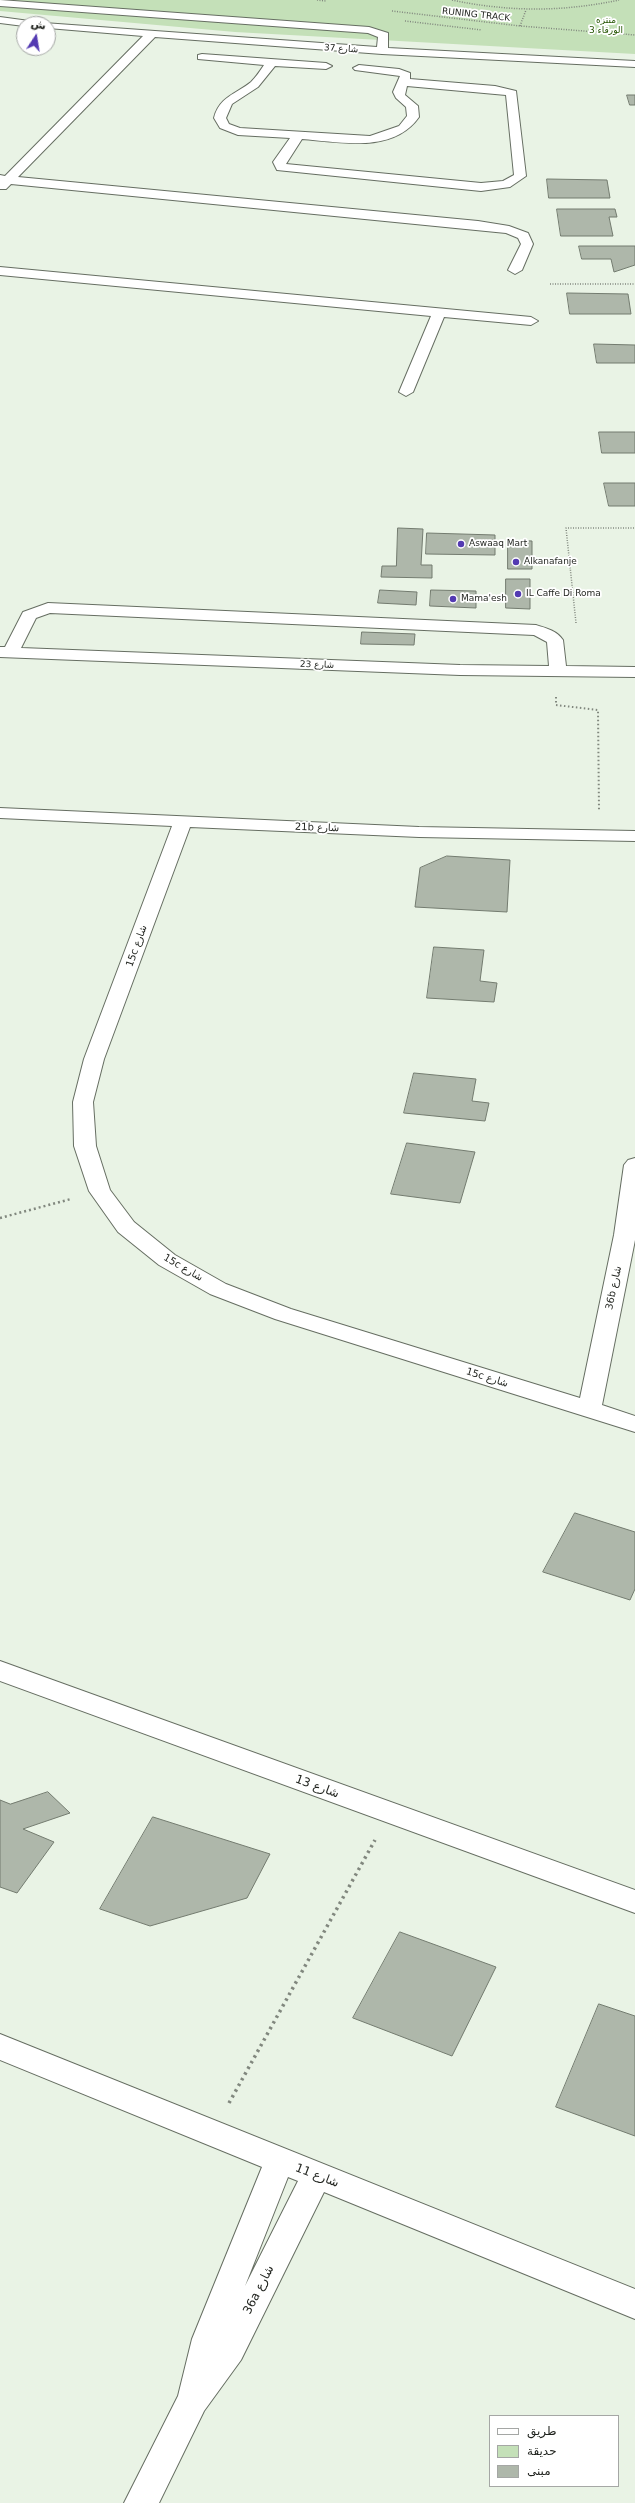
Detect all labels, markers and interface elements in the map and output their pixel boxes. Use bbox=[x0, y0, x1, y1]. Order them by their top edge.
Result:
street label: RUNING TRACK bbox=[441, 6, 511, 24]
north arrow bbox=[16, 16, 56, 56]
park label: منتزه الورقاء 3 bbox=[589, 16, 623, 37]
text: ش bbox=[30, 17, 47, 33]
street label: شارع 37 bbox=[324, 42, 358, 56]
marker: Aswaaq Mart bbox=[456, 539, 466, 549]
place label: Aswaaq Mart bbox=[469, 539, 527, 549]
marker: Alkanafanje bbox=[511, 557, 521, 567]
place label: Alkanafanje bbox=[524, 557, 577, 567]
marker: IL Caffe Di Roma bbox=[513, 589, 523, 599]
place label: IL Caffe Di Roma bbox=[526, 589, 601, 599]
marker: Mama'esh bbox=[448, 594, 458, 604]
place label: Mama'esh bbox=[461, 594, 507, 604]
street label: شارع 23 bbox=[300, 659, 334, 671]
street label: 21b شارع bbox=[295, 821, 339, 835]
street label: 15c شارع bbox=[124, 923, 150, 969]
street label: 15c شارع bbox=[161, 1252, 205, 1284]
street label: 36b شارع bbox=[604, 1265, 624, 1311]
street label: 15c شارع bbox=[464, 1366, 510, 1390]
street label: شارع 13 bbox=[293, 1772, 341, 1802]
street label: شارع 11 bbox=[293, 2161, 341, 2191]
street label: 36a شارع bbox=[241, 2263, 277, 2317]
legend bbox=[489, 2415, 619, 2487]
text: طريق bbox=[527, 2424, 557, 2438]
text: حديقة bbox=[527, 2444, 557, 2458]
text: مبنى bbox=[527, 2464, 551, 2478]

